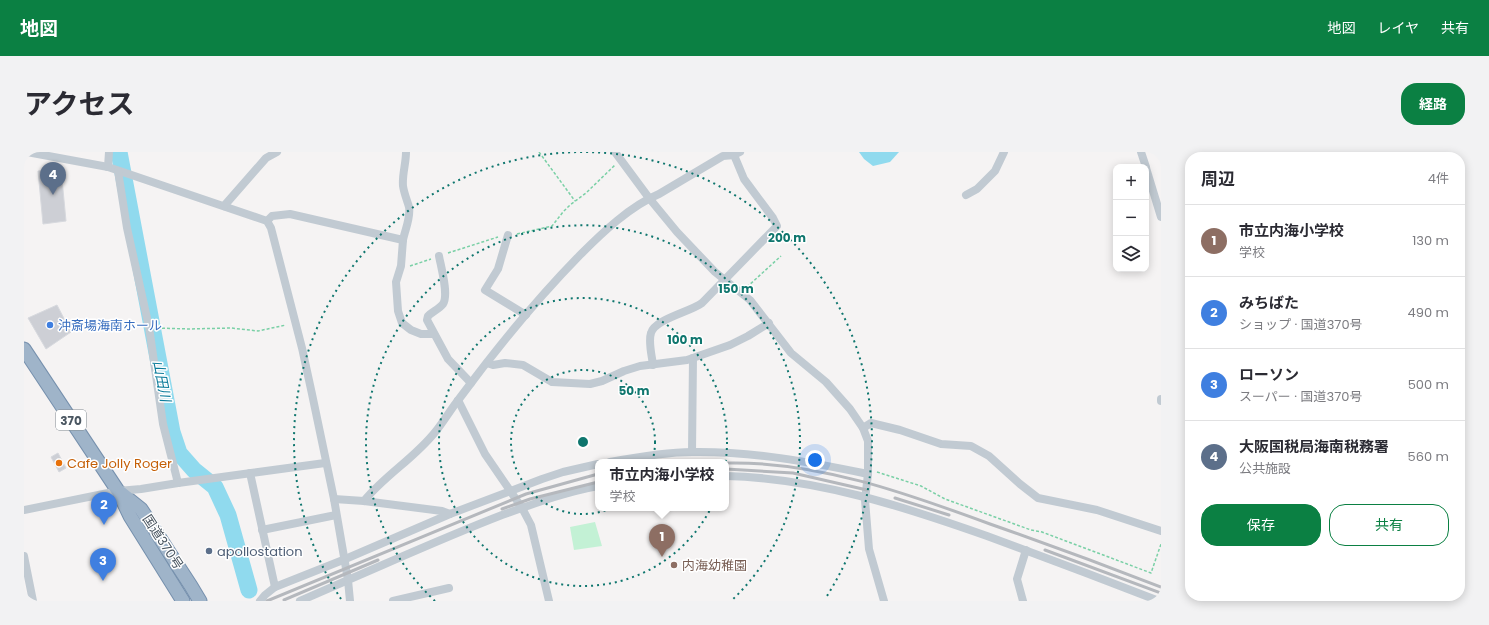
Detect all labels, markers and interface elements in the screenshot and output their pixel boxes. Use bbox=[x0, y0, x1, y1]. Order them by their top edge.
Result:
text: 地図 bbox=[20, 15, 58, 42]
text: 地図 bbox=[1327, 18, 1355, 38]
text: レイヤ bbox=[1377, 18, 1419, 38]
text: 共有 bbox=[1441, 18, 1469, 38]
button: 経路 bbox=[1401, 83, 1465, 125]
text: アクセス bbox=[24, 85, 135, 124]
pin: 4 bbox=[40, 162, 66, 195]
map controls bbox=[1113, 164, 1149, 272]
button: + bbox=[1113, 164, 1149, 200]
text: 周辺 bbox=[1201, 167, 1235, 191]
text: 4件 bbox=[1428, 169, 1449, 188]
button: − bbox=[1113, 200, 1149, 236]
text: 市立内海小学校 bbox=[1239, 220, 1344, 241]
text: 200 m bbox=[768, 229, 806, 246]
text: 1 bbox=[1212, 231, 1216, 250]
text: 130 m bbox=[1412, 231, 1449, 250]
button: layers bbox=[1113, 236, 1149, 272]
text: 学校 bbox=[1239, 243, 1265, 262]
text: 150 m bbox=[718, 280, 754, 297]
text: みちばた bbox=[1239, 292, 1299, 313]
text: 2 bbox=[1210, 303, 1218, 322]
text: 490 m bbox=[1408, 303, 1449, 322]
text: ショップ · 国道370号 bbox=[1239, 315, 1363, 334]
place label: 沖斎場海南ホール bbox=[58, 316, 162, 335]
marker: 沖斎場海南ホール bbox=[45, 320, 55, 330]
text: 100 m bbox=[667, 331, 703, 348]
water label: 山田川 bbox=[148, 358, 176, 405]
text: ローソン bbox=[1239, 364, 1299, 385]
text: 3 bbox=[1210, 375, 1218, 394]
text: 500 m bbox=[1408, 375, 1449, 394]
text: 50 m bbox=[619, 382, 650, 399]
text: スーパー · 国道370号 bbox=[1239, 387, 1363, 406]
road number: 370 bbox=[56, 410, 86, 430]
centre of rings bbox=[576, 435, 590, 449]
text: 大阪国税局海南税務署 bbox=[1239, 436, 1389, 457]
text: 4 bbox=[1210, 447, 1218, 466]
text: 560 m bbox=[1408, 447, 1449, 466]
your location bbox=[805, 450, 825, 470]
place label: Cafe Jolly Roger bbox=[67, 454, 172, 473]
marker: Cafe Jolly Roger bbox=[54, 458, 64, 468]
popup bbox=[595, 459, 729, 511]
text: 公共施設 bbox=[1239, 459, 1291, 478]
text: 市立内海小学校 bbox=[609, 464, 715, 485]
text: 学校 bbox=[609, 487, 636, 506]
pin: 2 bbox=[91, 492, 117, 525]
button: 保存 bbox=[1201, 504, 1321, 546]
button: 共有 bbox=[1329, 504, 1449, 546]
street label: 国道370号 bbox=[138, 511, 188, 573]
pin: 1 bbox=[649, 524, 675, 557]
place label: apollostation bbox=[217, 542, 303, 561]
marker: apollostation bbox=[204, 546, 214, 556]
pin: 3 bbox=[90, 548, 116, 581]
place label: 内海幼稚園 bbox=[682, 556, 747, 575]
marker: 内海幼稚園 bbox=[669, 560, 679, 570]

